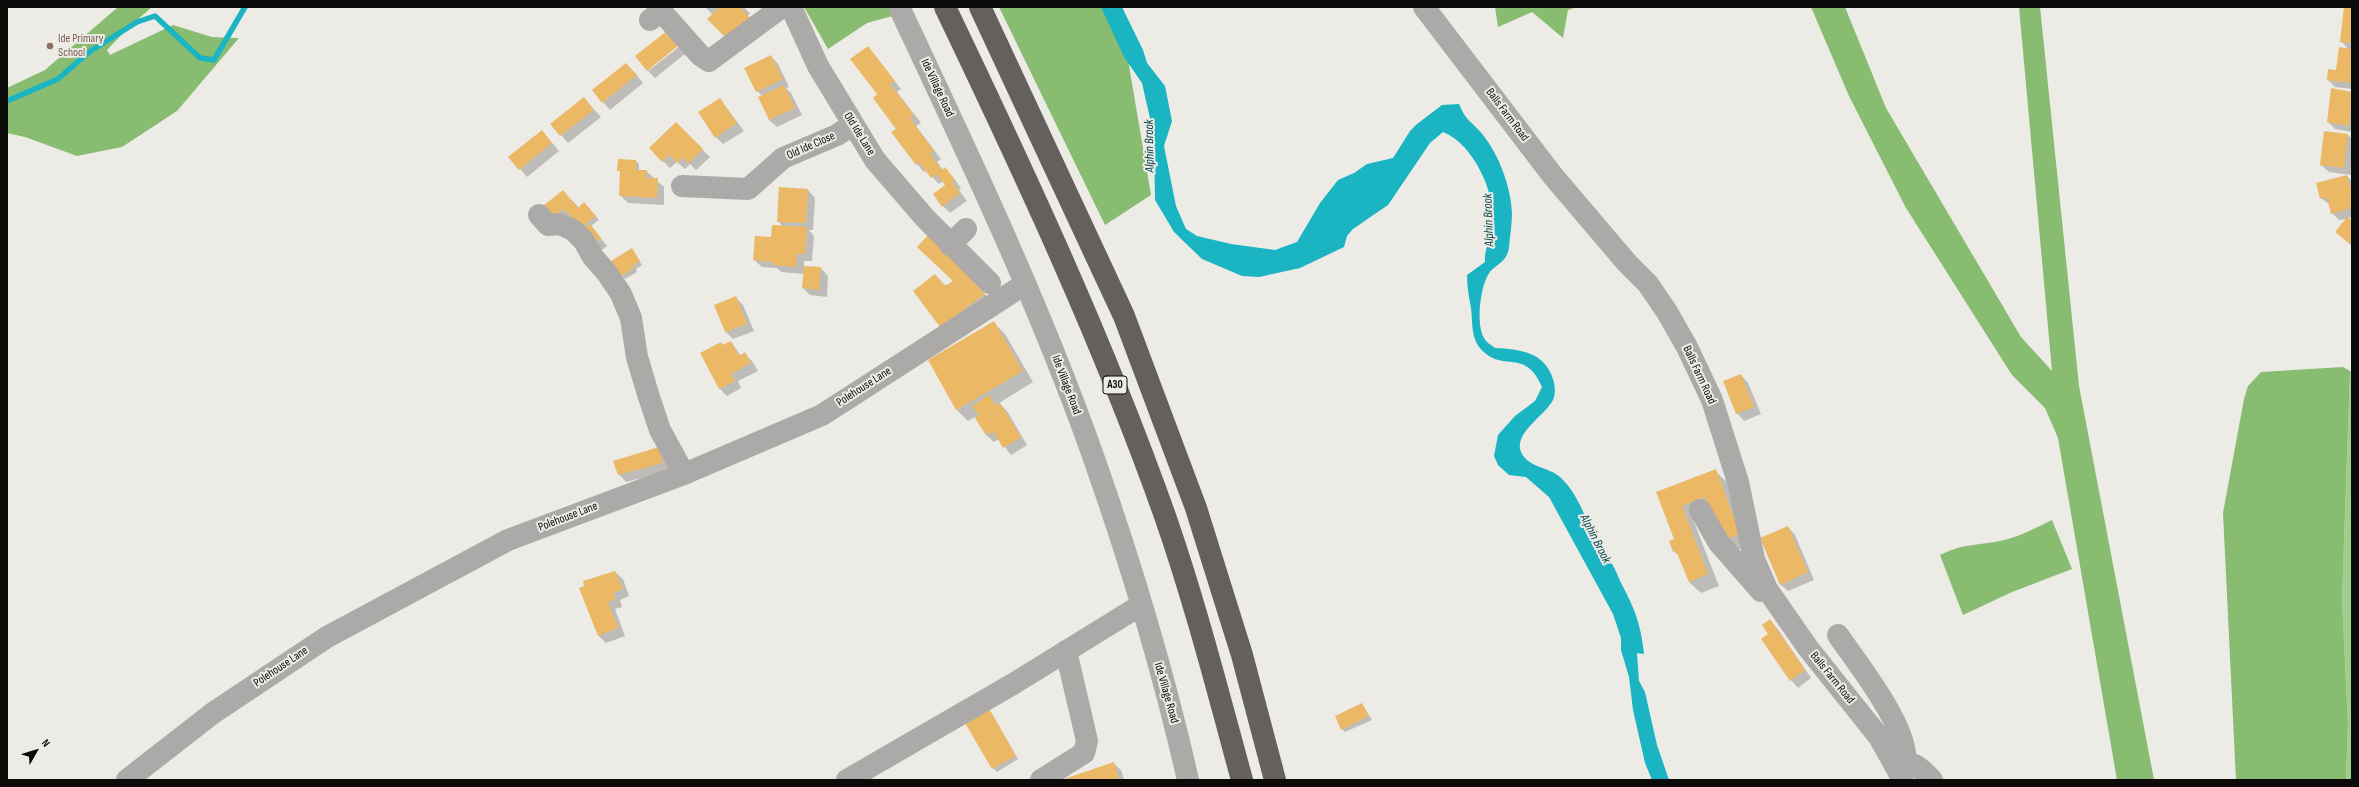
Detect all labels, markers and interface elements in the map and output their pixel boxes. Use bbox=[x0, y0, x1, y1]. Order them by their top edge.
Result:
place label: Ide Primary School bbox=[58, 32, 103, 60]
marker: Ide Primary School bbox=[45, 41, 55, 51]
street label: Ide Village Road bbox=[917, 57, 957, 119]
street label: Balls Farm Road bbox=[1482, 86, 1532, 144]
street label: Old Ide Lane bbox=[840, 110, 878, 158]
water label: Alphin Brook bbox=[1142, 119, 1158, 173]
street label: Old Ide Close bbox=[785, 129, 837, 163]
water label: Alphin Brook bbox=[1480, 193, 1498, 247]
street label: Balls Farm Road bbox=[1679, 344, 1719, 406]
street label: Ide Village Road bbox=[1048, 353, 1084, 417]
street label: Polehouse Lane bbox=[834, 364, 894, 410]
road number: A30 bbox=[1103, 376, 1127, 394]
street label: Polehouse Lane bbox=[536, 499, 600, 535]
water label: Alphin Brook bbox=[1576, 512, 1614, 566]
street label: Polehouse Lane bbox=[251, 644, 311, 690]
street label: Balls Farm Road bbox=[1807, 649, 1857, 707]
street label: Ide Village Road bbox=[1150, 661, 1182, 725]
north arrow bbox=[16, 731, 56, 771]
text: N bbox=[39, 737, 53, 750]

